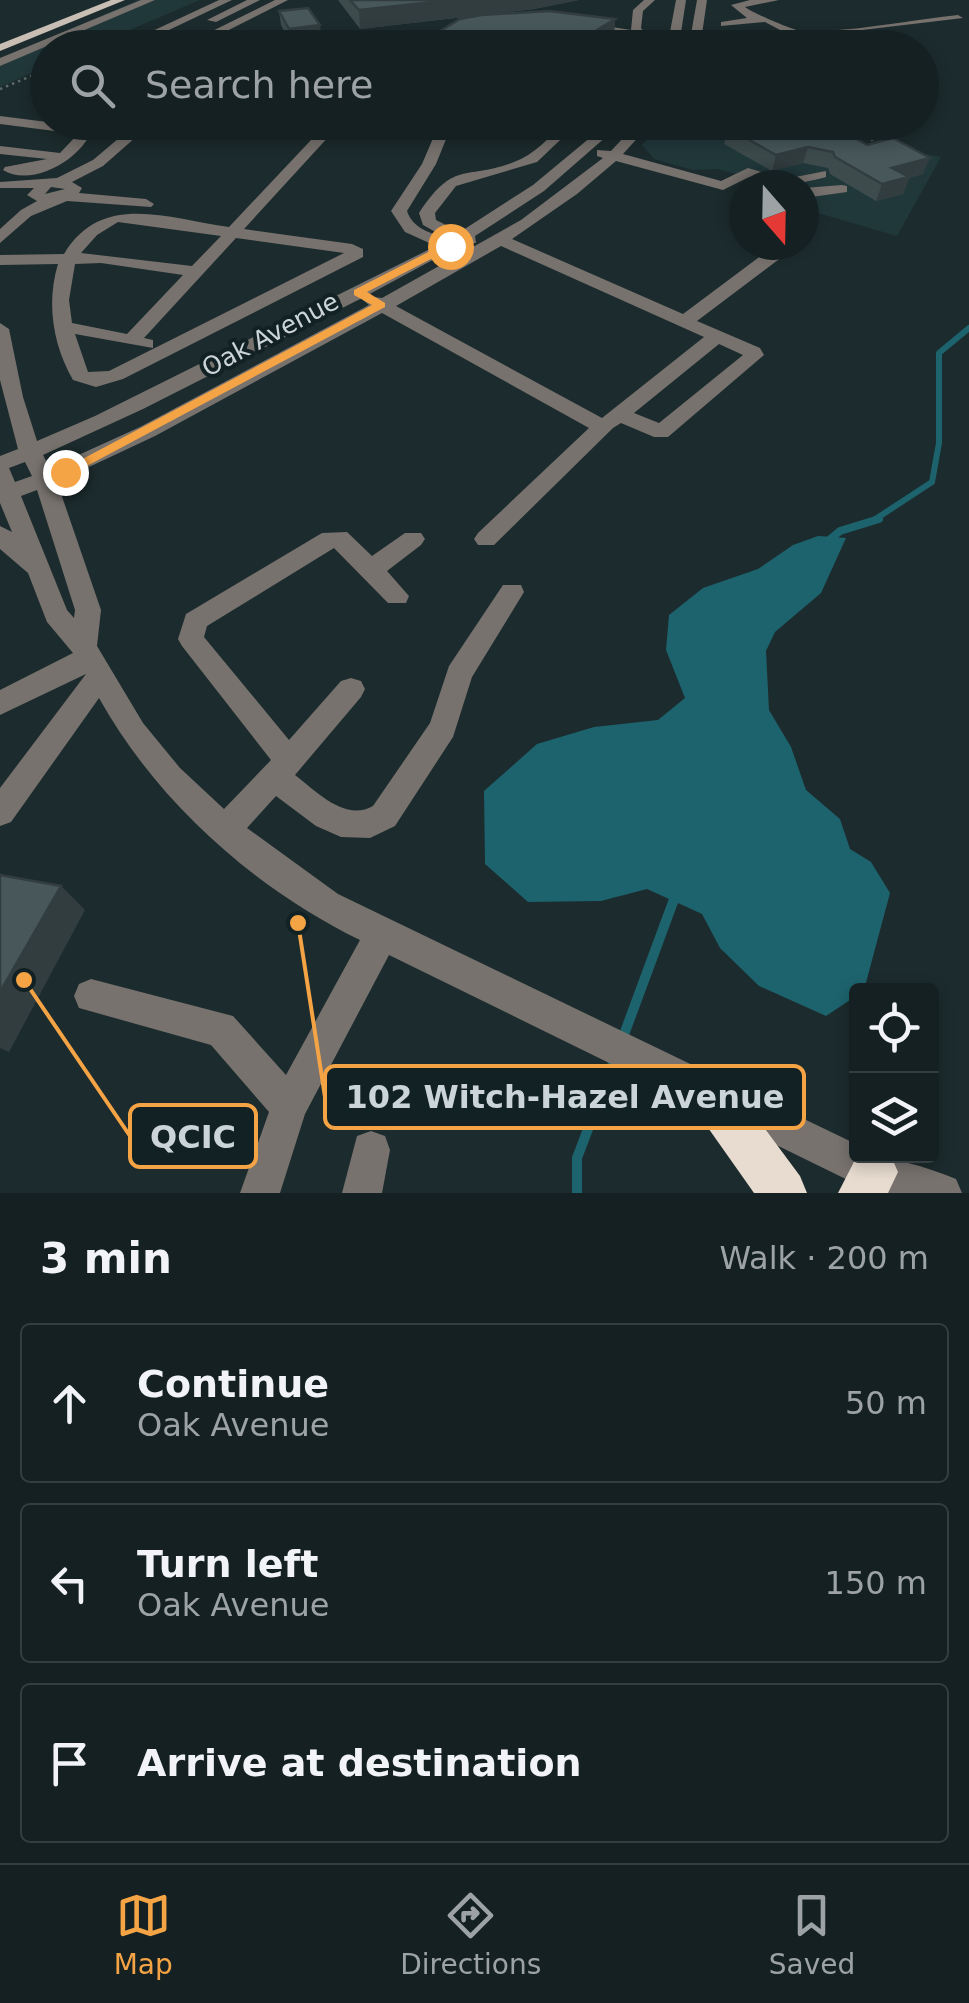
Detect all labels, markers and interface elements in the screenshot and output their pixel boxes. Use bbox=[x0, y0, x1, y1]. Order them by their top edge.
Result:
search box bbox=[30, 30, 939, 140]
icon: search bbox=[65, 58, 120, 113]
text: Search here bbox=[145, 63, 373, 107]
north arrow bbox=[729, 170, 819, 260]
route start bbox=[428, 224, 474, 270]
street label: Oak Avenue bbox=[197, 286, 343, 383]
route end bbox=[43, 450, 89, 496]
map controls bbox=[849, 983, 939, 1163]
button: locate bbox=[849, 983, 939, 1073]
callout: 102 Witch-Hazel Avenue bbox=[325, 1066, 804, 1128]
button: layers bbox=[849, 1073, 939, 1163]
text: 102 Witch-Hazel Avenue bbox=[346, 1078, 784, 1116]
callout: QCIC bbox=[130, 1105, 256, 1167]
text: QCIC bbox=[150, 1118, 236, 1156]
text: 3 min bbox=[40, 1234, 172, 1283]
text: Walk · 200 m bbox=[719, 1239, 929, 1277]
text: Continue bbox=[137, 1362, 329, 1406]
icon: ahead bbox=[42, 1376, 97, 1431]
text: 50 m bbox=[845, 1384, 927, 1422]
text: Oak Avenue bbox=[137, 1406, 329, 1444]
text: Turn left bbox=[137, 1542, 318, 1586]
icon: left bbox=[42, 1556, 97, 1611]
text: 150 m bbox=[825, 1564, 927, 1602]
text: Oak Avenue bbox=[137, 1586, 329, 1624]
icon: arrive bbox=[42, 1736, 97, 1791]
text: Arrive at destination bbox=[137, 1741, 582, 1785]
tab: Map bbox=[114, 1888, 173, 1981]
tab: Directions bbox=[400, 1888, 541, 1981]
tab: Saved bbox=[769, 1888, 855, 1981]

